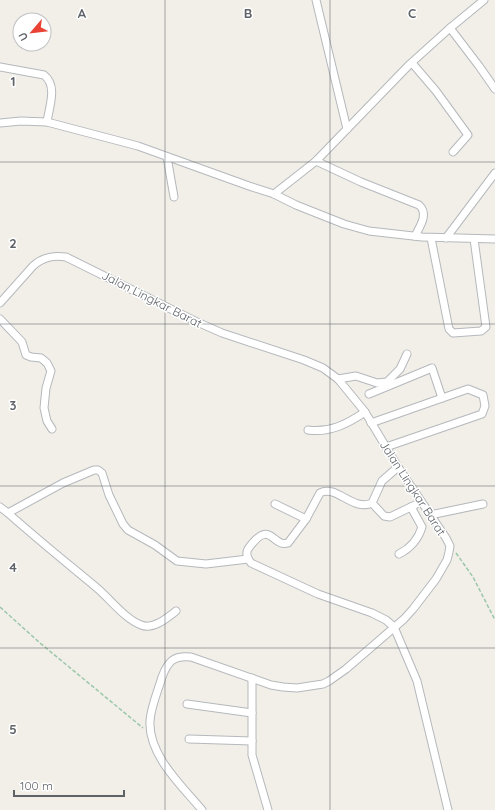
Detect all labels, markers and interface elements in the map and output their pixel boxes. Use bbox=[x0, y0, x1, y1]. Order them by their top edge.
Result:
text: A bbox=[78, 5, 87, 21]
text: B bbox=[244, 5, 252, 21]
text: C bbox=[408, 5, 416, 21]
north arrow bbox=[12, 12, 52, 52]
text: U bbox=[15, 30, 31, 43]
text: 1 bbox=[10, 73, 16, 89]
text: 2 bbox=[9, 235, 17, 251]
street label: Jalan Lingkar Barat bbox=[99, 267, 205, 331]
text: 3 bbox=[10, 397, 17, 413]
street label: Jalan Lingkar Barat bbox=[377, 438, 449, 538]
text: 4 bbox=[9, 559, 17, 575]
text: 5 bbox=[9, 721, 17, 737]
scale bar bbox=[14, 772, 124, 798]
text: 100 m bbox=[20, 778, 53, 793]

